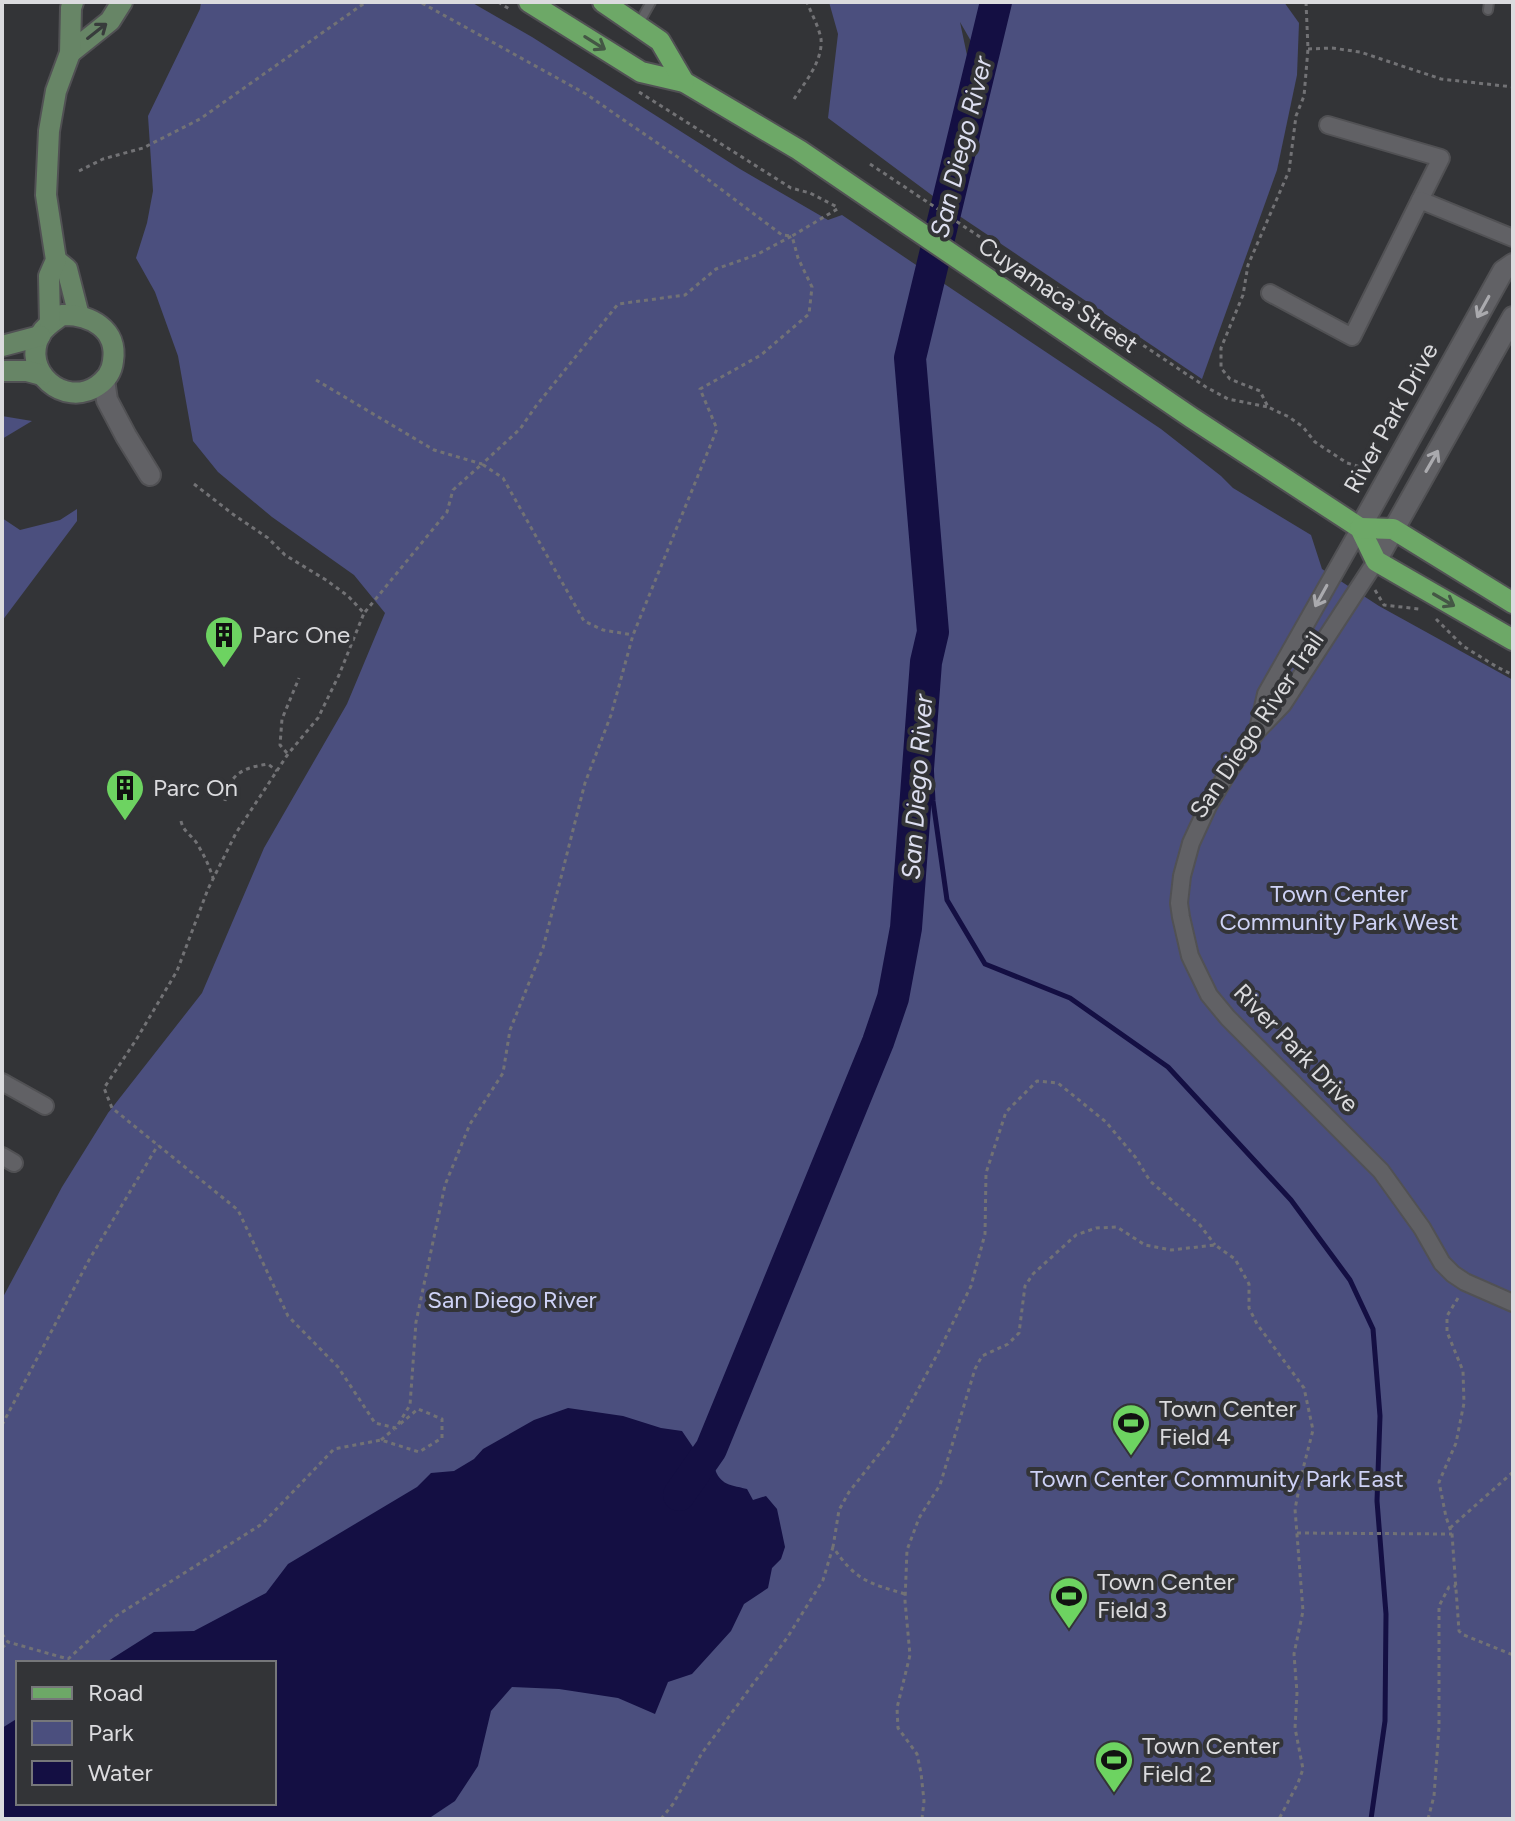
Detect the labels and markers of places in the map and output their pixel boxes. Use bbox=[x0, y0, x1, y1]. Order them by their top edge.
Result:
building icon: Parc One bbox=[203, 614, 245, 669]
place label: Parc One bbox=[252, 620, 350, 649]
building icon: Parc On bbox=[104, 767, 146, 822]
place label: Parc On bbox=[153, 773, 238, 802]
place label: Town Center Field 4 bbox=[1159, 1394, 1297, 1451]
sports icon: Town Center Field 4 bbox=[1110, 1402, 1152, 1457]
place label: Town Center Field 3 bbox=[1097, 1567, 1235, 1624]
sports icon: Town Center Field 3 bbox=[1048, 1575, 1090, 1630]
place label: Town Center Field 2 bbox=[1142, 1731, 1280, 1788]
sports icon: Town Center Field 2 bbox=[1093, 1739, 1135, 1794]

